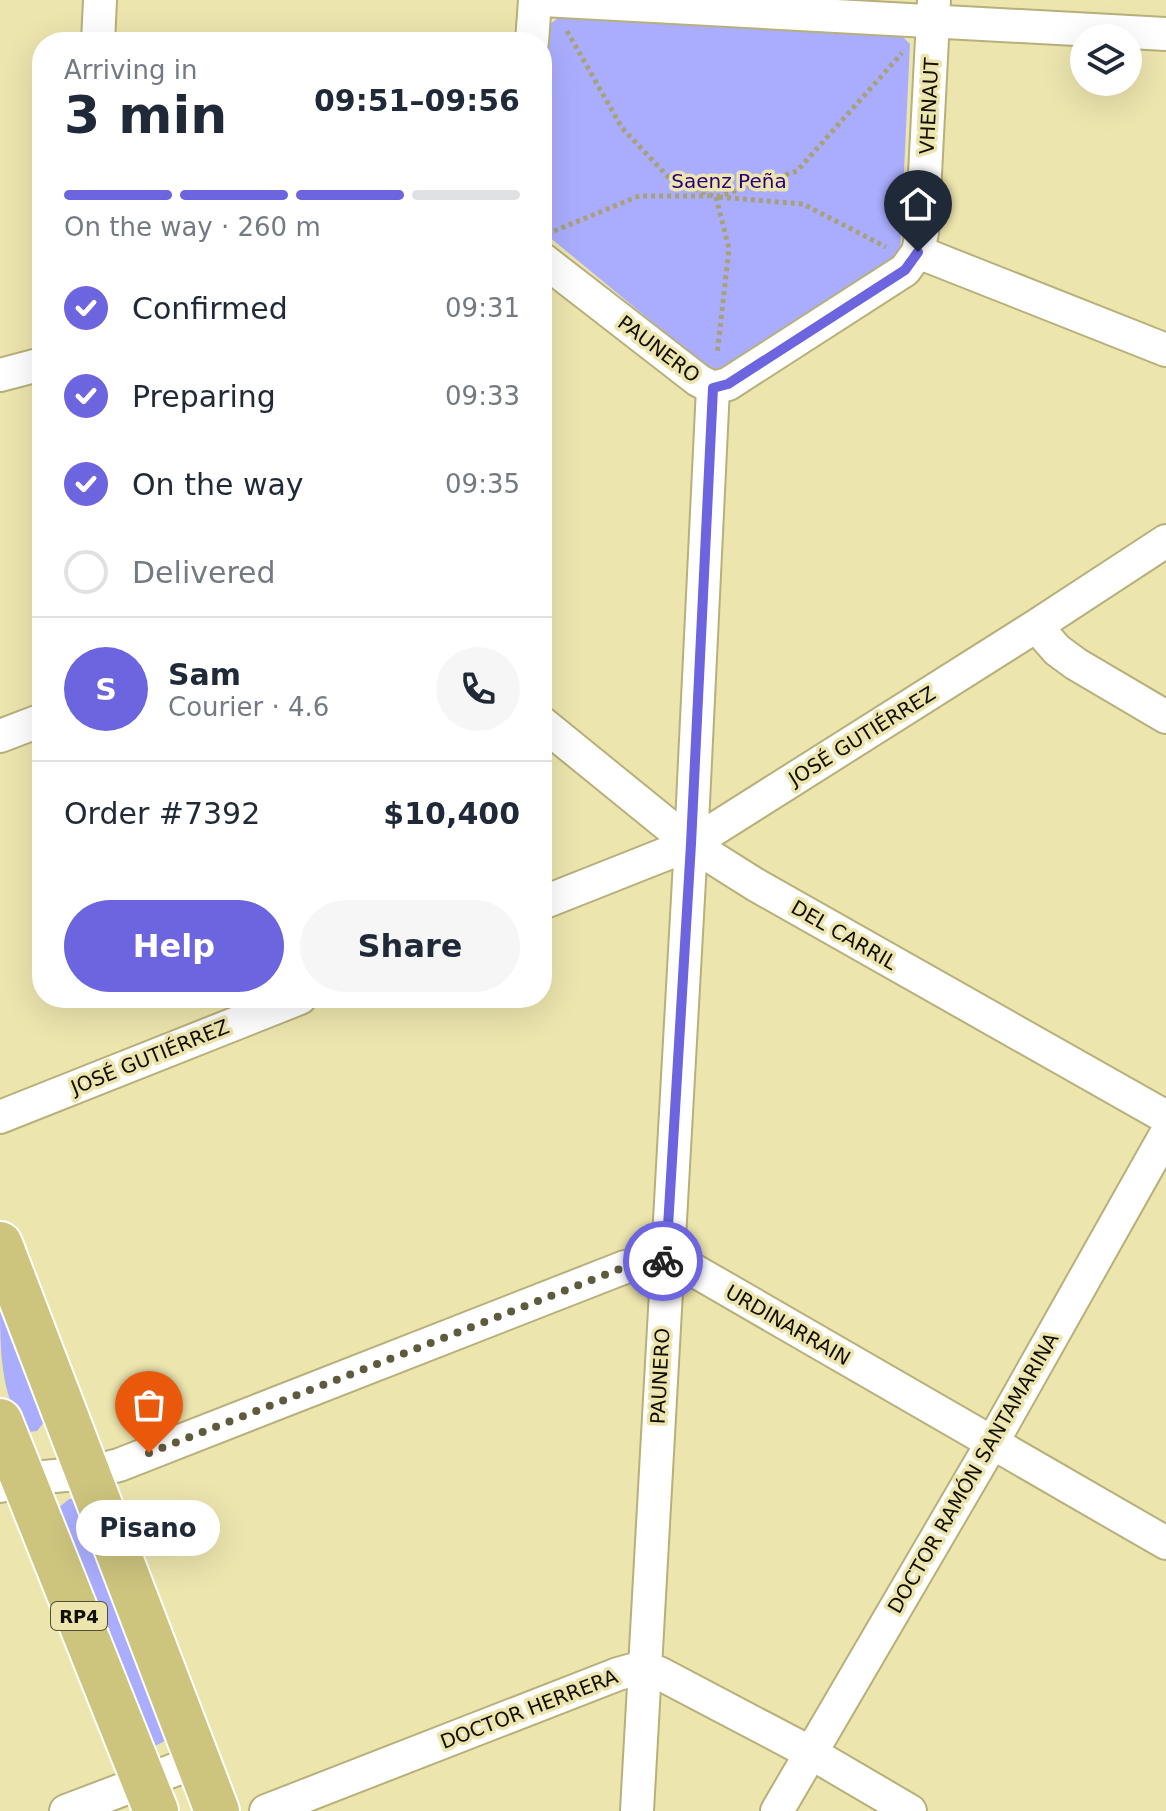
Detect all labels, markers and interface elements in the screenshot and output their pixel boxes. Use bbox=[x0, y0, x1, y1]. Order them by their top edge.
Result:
map controls bbox=[1070, 24, 1142, 96]
button: layers bbox=[1070, 24, 1142, 96]
text: Arriving in bbox=[64, 55, 198, 85]
street label: VHENAUT bbox=[914, 56, 944, 155]
text: 09:51–09:56 bbox=[314, 83, 520, 118]
text: 3 min bbox=[64, 85, 227, 145]
park label: Saenz Peña bbox=[671, 169, 787, 193]
pin bbox=[884, 170, 952, 252]
icon: home bbox=[896, 182, 940, 226]
text: On the way · 260 m bbox=[64, 212, 321, 242]
icon: check bbox=[64, 286, 108, 330]
text: Confirmed bbox=[132, 291, 288, 326]
text: 09:31 bbox=[445, 293, 520, 323]
street label: PAUNERO bbox=[613, 310, 705, 388]
icon: check bbox=[64, 374, 108, 418]
text: Preparing bbox=[132, 379, 276, 414]
text: 09:33 bbox=[445, 381, 520, 411]
icon: check bbox=[64, 462, 108, 506]
text: On the way bbox=[132, 467, 304, 502]
text: 09:35 bbox=[445, 469, 520, 499]
text: Delivered bbox=[132, 555, 276, 590]
button: phone bbox=[436, 647, 520, 731]
text: Sam bbox=[168, 657, 241, 692]
text: S bbox=[95, 672, 117, 707]
street label: JOSÉ GUTIÉRREZ bbox=[783, 681, 940, 792]
text: Courier · 4.6 bbox=[168, 692, 329, 722]
text: Order #7392 bbox=[64, 796, 260, 831]
text: $10,400 bbox=[383, 796, 520, 831]
street label: DEL CARRIL bbox=[787, 895, 902, 975]
button: Help bbox=[64, 900, 284, 992]
button: Share bbox=[300, 900, 520, 992]
street label: JOSÉ GUTIÉRREZ bbox=[66, 1014, 233, 1100]
courier bbox=[623, 1221, 703, 1301]
icon: bike bbox=[641, 1239, 685, 1283]
street label: URDINARRAIN bbox=[721, 1280, 855, 1370]
street label: PAUNERO bbox=[645, 1327, 675, 1425]
street label: DOCTOR RAMÓN SANTAMARINA bbox=[883, 1328, 1064, 1617]
pin bbox=[115, 1371, 183, 1453]
icon: bag bbox=[127, 1383, 171, 1427]
callout: Pisano bbox=[77, 1501, 221, 1557]
text: Pisano bbox=[99, 1513, 197, 1543]
road number: RP4 bbox=[51, 1602, 107, 1630]
street label: DOCTOR HERRERA bbox=[437, 1664, 621, 1754]

